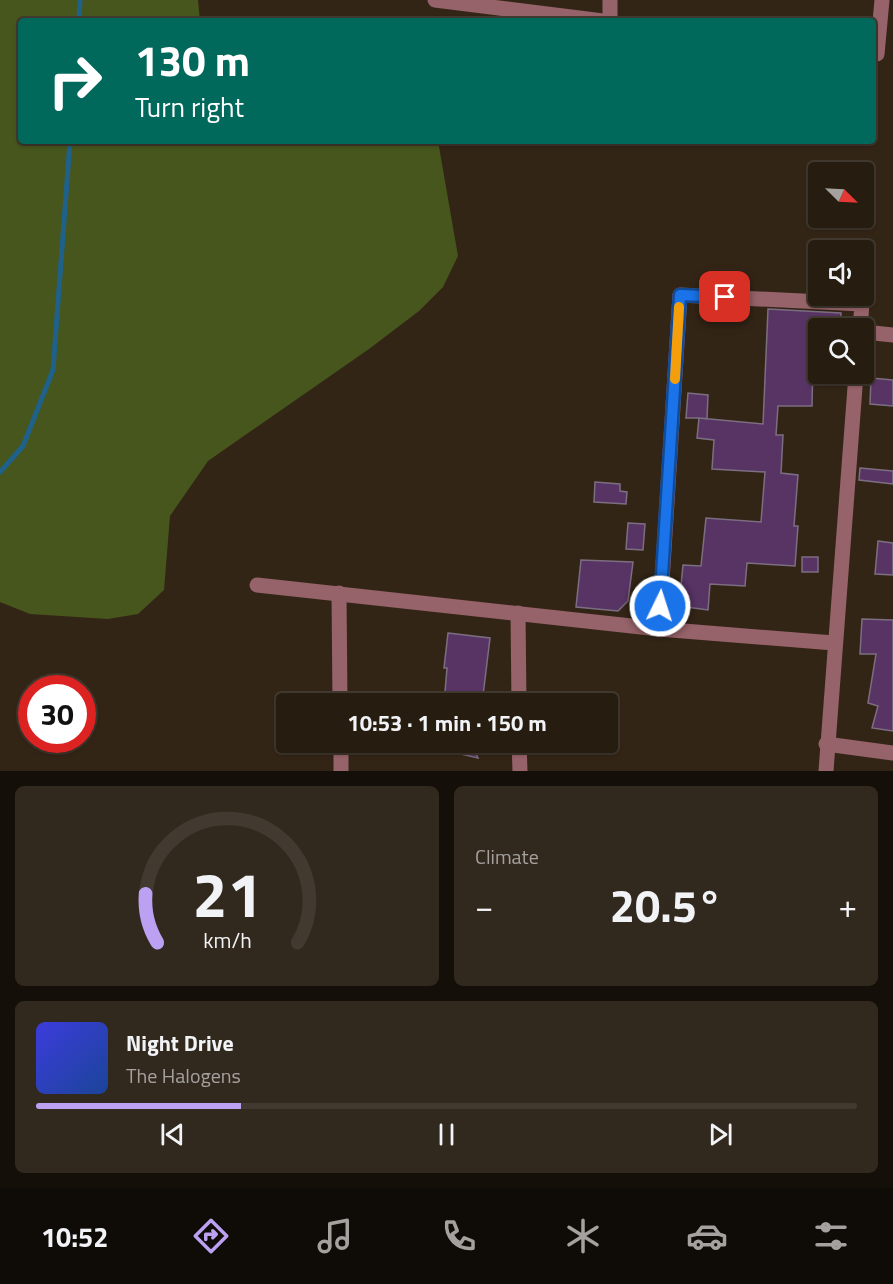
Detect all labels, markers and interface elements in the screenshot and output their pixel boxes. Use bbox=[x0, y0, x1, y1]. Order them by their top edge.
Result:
text: 130 m bbox=[135, 28, 250, 92]
icon: right bbox=[36, 42, 114, 120]
text: Turn right bbox=[135, 86, 244, 127]
north arrow bbox=[808, 162, 874, 228]
map controls bbox=[808, 162, 874, 384]
button: sound bbox=[808, 240, 874, 306]
pin bbox=[699, 271, 750, 322]
icon: arrive bbox=[708, 280, 741, 313]
button: search bbox=[808, 318, 874, 384]
position arrow bbox=[628, 574, 692, 638]
speed limit sign: 30 bbox=[18, 675, 96, 753]
text: 10:53 · 1 min · 150 m bbox=[347, 706, 547, 740]
text: Climate bbox=[475, 841, 539, 872]
text: 21 bbox=[192, 846, 262, 941]
text: 20.5° bbox=[610, 871, 722, 939]
text: − bbox=[475, 881, 493, 931]
text: + bbox=[839, 881, 857, 931]
text: km/h bbox=[203, 924, 251, 956]
text: Night Drive bbox=[126, 1026, 234, 1060]
text: The Halogens bbox=[126, 1060, 241, 1091]
icon: previous bbox=[156, 1118, 189, 1151]
icon: pause bbox=[430, 1118, 463, 1151]
icon: next bbox=[704, 1118, 737, 1151]
icon: directions bbox=[190, 1215, 232, 1257]
icon: music bbox=[314, 1215, 356, 1257]
icon: phone bbox=[438, 1215, 480, 1257]
icon: climate bbox=[562, 1215, 604, 1257]
icon: car bbox=[686, 1215, 728, 1257]
icon: filters bbox=[810, 1215, 852, 1257]
text: 10:52 bbox=[41, 1216, 108, 1257]

